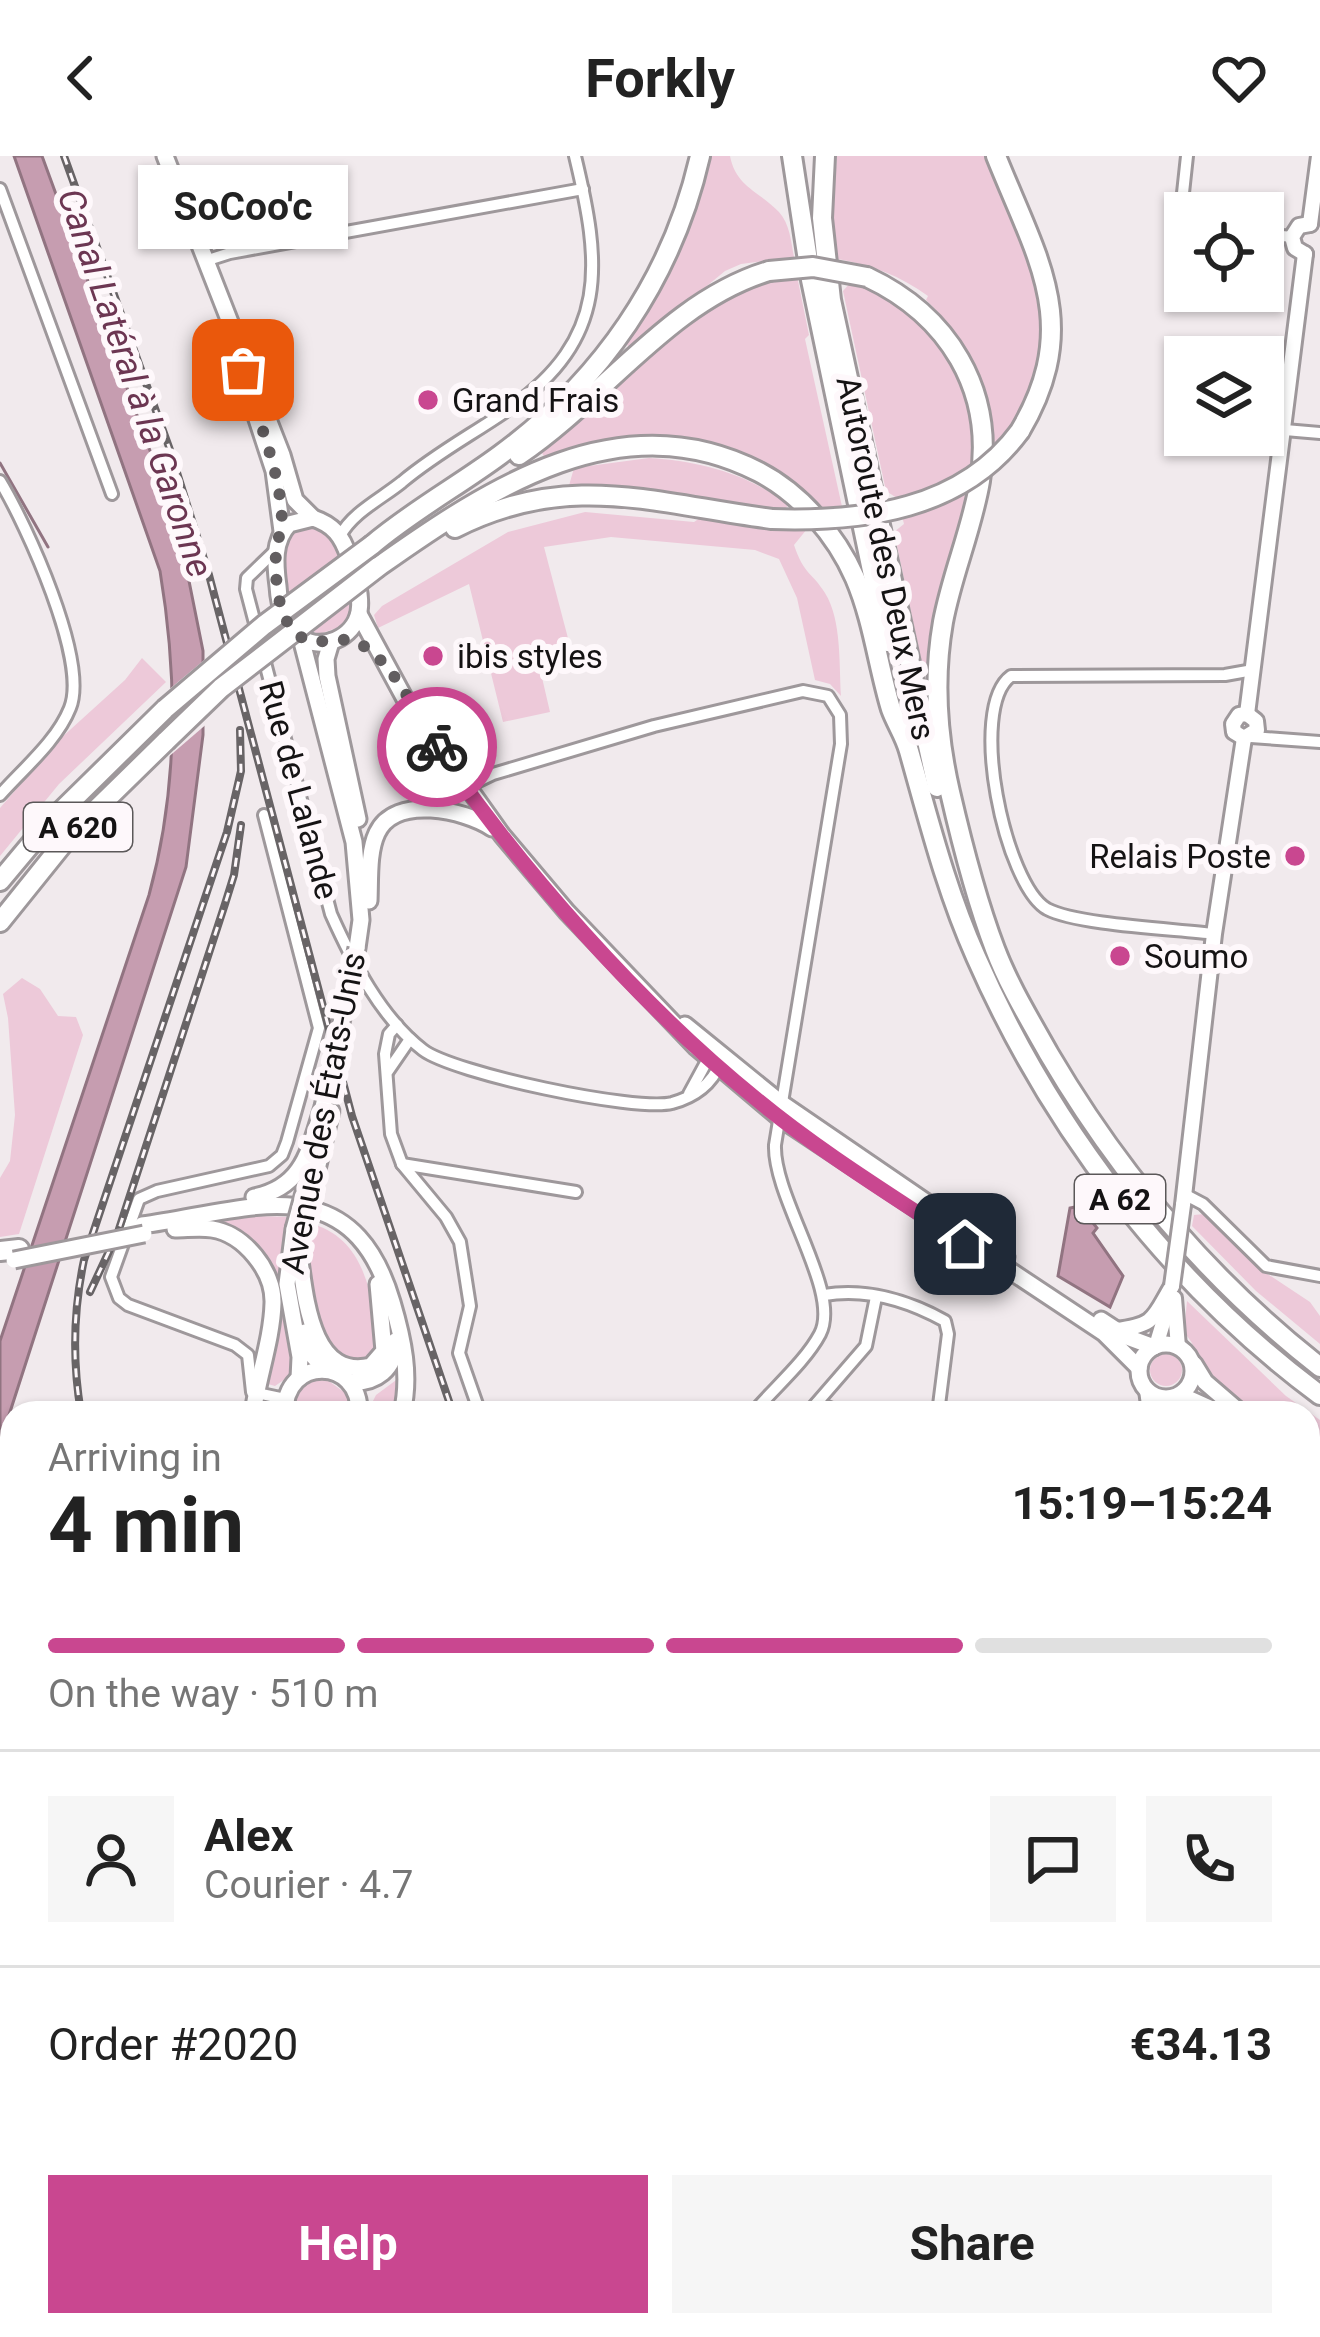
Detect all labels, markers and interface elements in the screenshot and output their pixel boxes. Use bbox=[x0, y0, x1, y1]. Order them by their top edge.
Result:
icon: back bbox=[48, 45, 114, 111]
icon: heart bbox=[1206, 45, 1272, 111]
text: Forkly bbox=[585, 47, 735, 110]
callout: SoCoo'c bbox=[138, 166, 348, 250]
water label: Canal Latéral à la Garonne bbox=[49, 183, 221, 583]
text: SoCoo'c bbox=[173, 184, 313, 230]
map controls bbox=[1164, 192, 1284, 456]
button: locate bbox=[1164, 192, 1284, 312]
pin bbox=[192, 319, 294, 421]
button: layers bbox=[1164, 336, 1284, 456]
icon: bag bbox=[210, 337, 276, 403]
street label: Autoroute des Deux Mers bbox=[828, 373, 944, 743]
place label: Grand Frais bbox=[452, 381, 619, 420]
marker: Grand Frais bbox=[415, 387, 441, 413]
place label: ibis styles bbox=[457, 637, 603, 676]
marker: ibis styles bbox=[420, 643, 446, 669]
street label: Rue de Lalande bbox=[251, 677, 347, 903]
courier bbox=[377, 687, 497, 807]
icon: bike bbox=[404, 714, 470, 780]
road number: A 620 bbox=[24, 803, 132, 851]
place label: Relais Poste bbox=[1089, 837, 1271, 876]
marker: Relais Poste bbox=[1282, 843, 1308, 869]
place label: Soumo bbox=[1144, 937, 1248, 976]
marker: Soumo bbox=[1107, 943, 1133, 969]
street label: Avenue des États-Unis bbox=[273, 949, 373, 1277]
road number: A 62 bbox=[1075, 1175, 1165, 1223]
pin bbox=[914, 1193, 1016, 1295]
icon: home bbox=[932, 1211, 998, 1277]
text: Arriving in bbox=[48, 1435, 222, 1481]
text: 15:19–15:24 bbox=[1012, 1477, 1272, 1530]
text: 4 min bbox=[48, 1480, 244, 1571]
text: On the way · 510 m bbox=[48, 1671, 379, 1717]
button: person bbox=[48, 1796, 174, 1922]
button: chat bbox=[990, 1796, 1116, 1922]
button: phone bbox=[1146, 1796, 1272, 1922]
text: Alex bbox=[204, 1809, 293, 1862]
text: Courier · 4.7 bbox=[204, 1862, 413, 1908]
text: Order #2020 bbox=[48, 2018, 298, 2071]
text: €34.13 bbox=[1130, 2018, 1272, 2071]
button: Help bbox=[48, 2175, 648, 2313]
button: Share bbox=[672, 2175, 1272, 2313]

